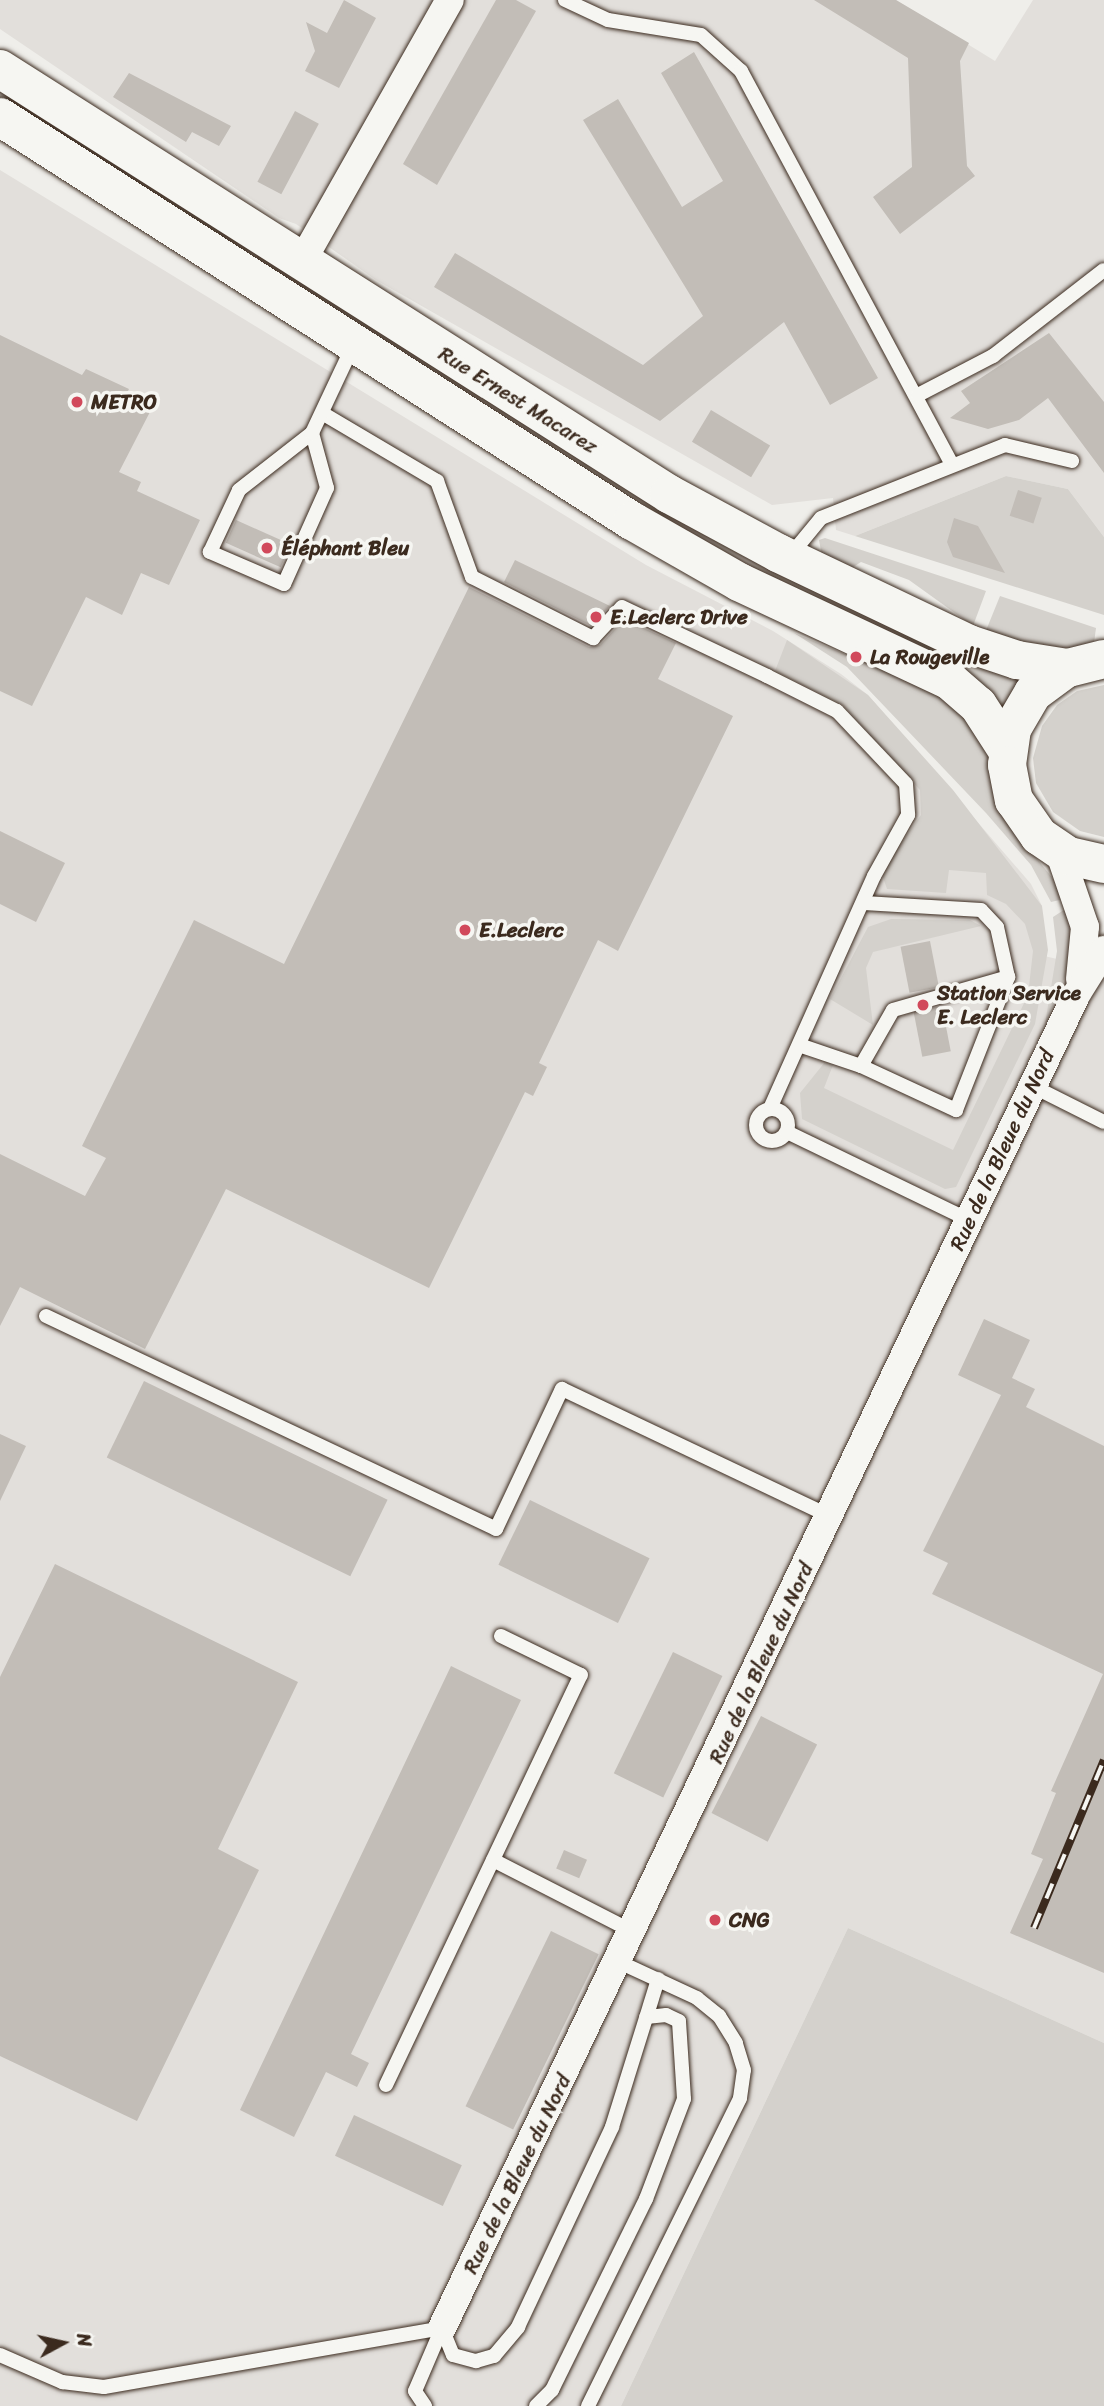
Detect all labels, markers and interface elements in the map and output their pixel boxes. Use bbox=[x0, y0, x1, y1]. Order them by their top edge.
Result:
street label: Rue Ernest Macarez bbox=[434, 341, 602, 459]
place label: METRO bbox=[91, 389, 157, 415]
marker: METRO bbox=[69, 394, 85, 410]
place label: Éléphant Bleu bbox=[281, 535, 409, 561]
marker: Éléphant Bleu bbox=[259, 540, 275, 556]
place label: E.Leclerc Drive bbox=[610, 604, 748, 630]
marker: E.Leclerc Drive bbox=[588, 609, 604, 625]
place label: La Rougeville bbox=[870, 644, 989, 670]
marker: La Rougeville bbox=[848, 649, 864, 665]
place label: E.Leclerc bbox=[479, 917, 564, 943]
marker: E.Leclerc bbox=[457, 922, 473, 938]
place label: Station Service E. Leclerc bbox=[937, 980, 1081, 1030]
marker: Station Service E. Leclerc bbox=[915, 997, 931, 1013]
street label: Rue de la Bleue du Nord bbox=[944, 1045, 1060, 1255]
street label: Rue de la Bleue du Nord bbox=[703, 1558, 819, 1768]
place label: CNG bbox=[729, 1907, 770, 1933]
marker: CNG bbox=[707, 1912, 723, 1928]
street label: Rue de la Bleue du Nord bbox=[458, 2070, 576, 2278]
north arrow bbox=[28, 2308, 98, 2378]
text: N bbox=[67, 2331, 102, 2349]

